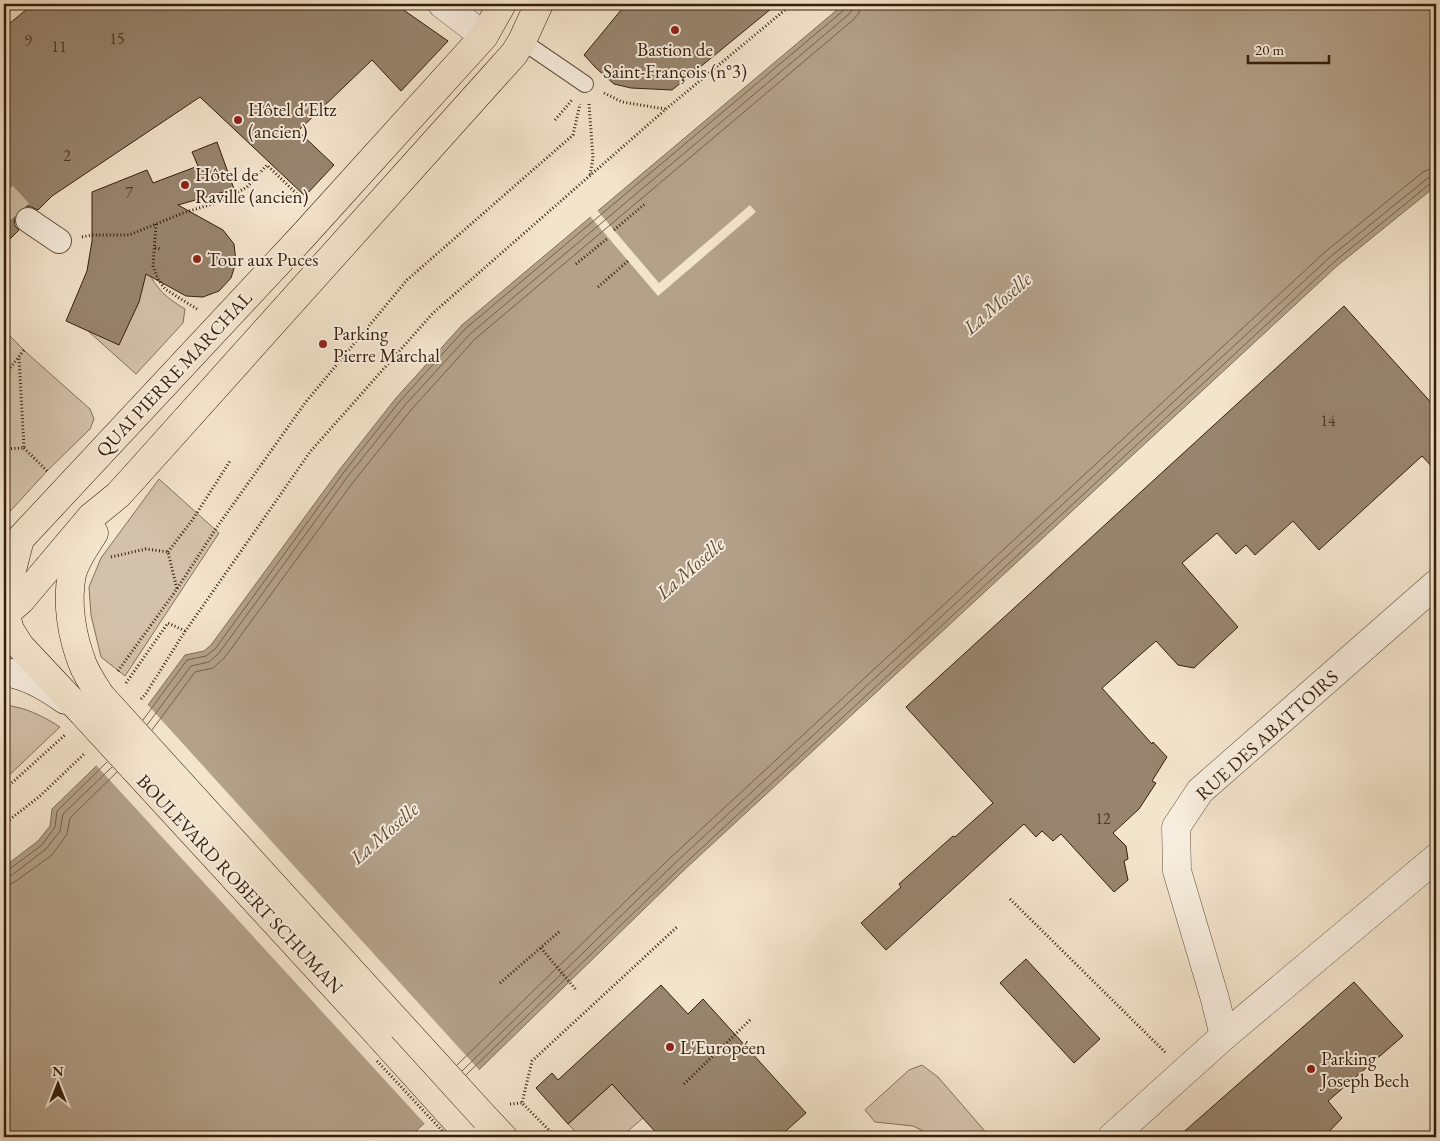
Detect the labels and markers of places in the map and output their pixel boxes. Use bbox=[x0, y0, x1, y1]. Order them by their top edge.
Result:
marker: Bastion de Saint-François (n°3) bbox=[669, 24, 681, 36]
place label: Bastion de Saint-François (n°3) bbox=[603, 37, 747, 84]
place label: Hôtel d'Eltz (ancien) bbox=[248, 97, 337, 144]
marker: Hôtel d'Eltz (ancien) bbox=[232, 114, 244, 126]
place label: Hôtel de Raville (ancien) bbox=[195, 162, 308, 209]
marker: Hôtel de Raville (ancien) bbox=[179, 179, 191, 191]
place label: Tour aux Puces bbox=[207, 247, 318, 272]
marker: Tour aux Puces bbox=[191, 253, 203, 265]
place label: Parking Pierre Marchal bbox=[333, 321, 440, 368]
marker: Parking Pierre Marchal bbox=[317, 338, 329, 350]
place label: L'Européen bbox=[680, 1035, 766, 1060]
marker: L'Européen bbox=[664, 1041, 676, 1053]
place label: Parking Joseph Bech bbox=[1319, 1046, 1410, 1093]
marker: Parking Joseph Bech bbox=[1305, 1063, 1317, 1075]

